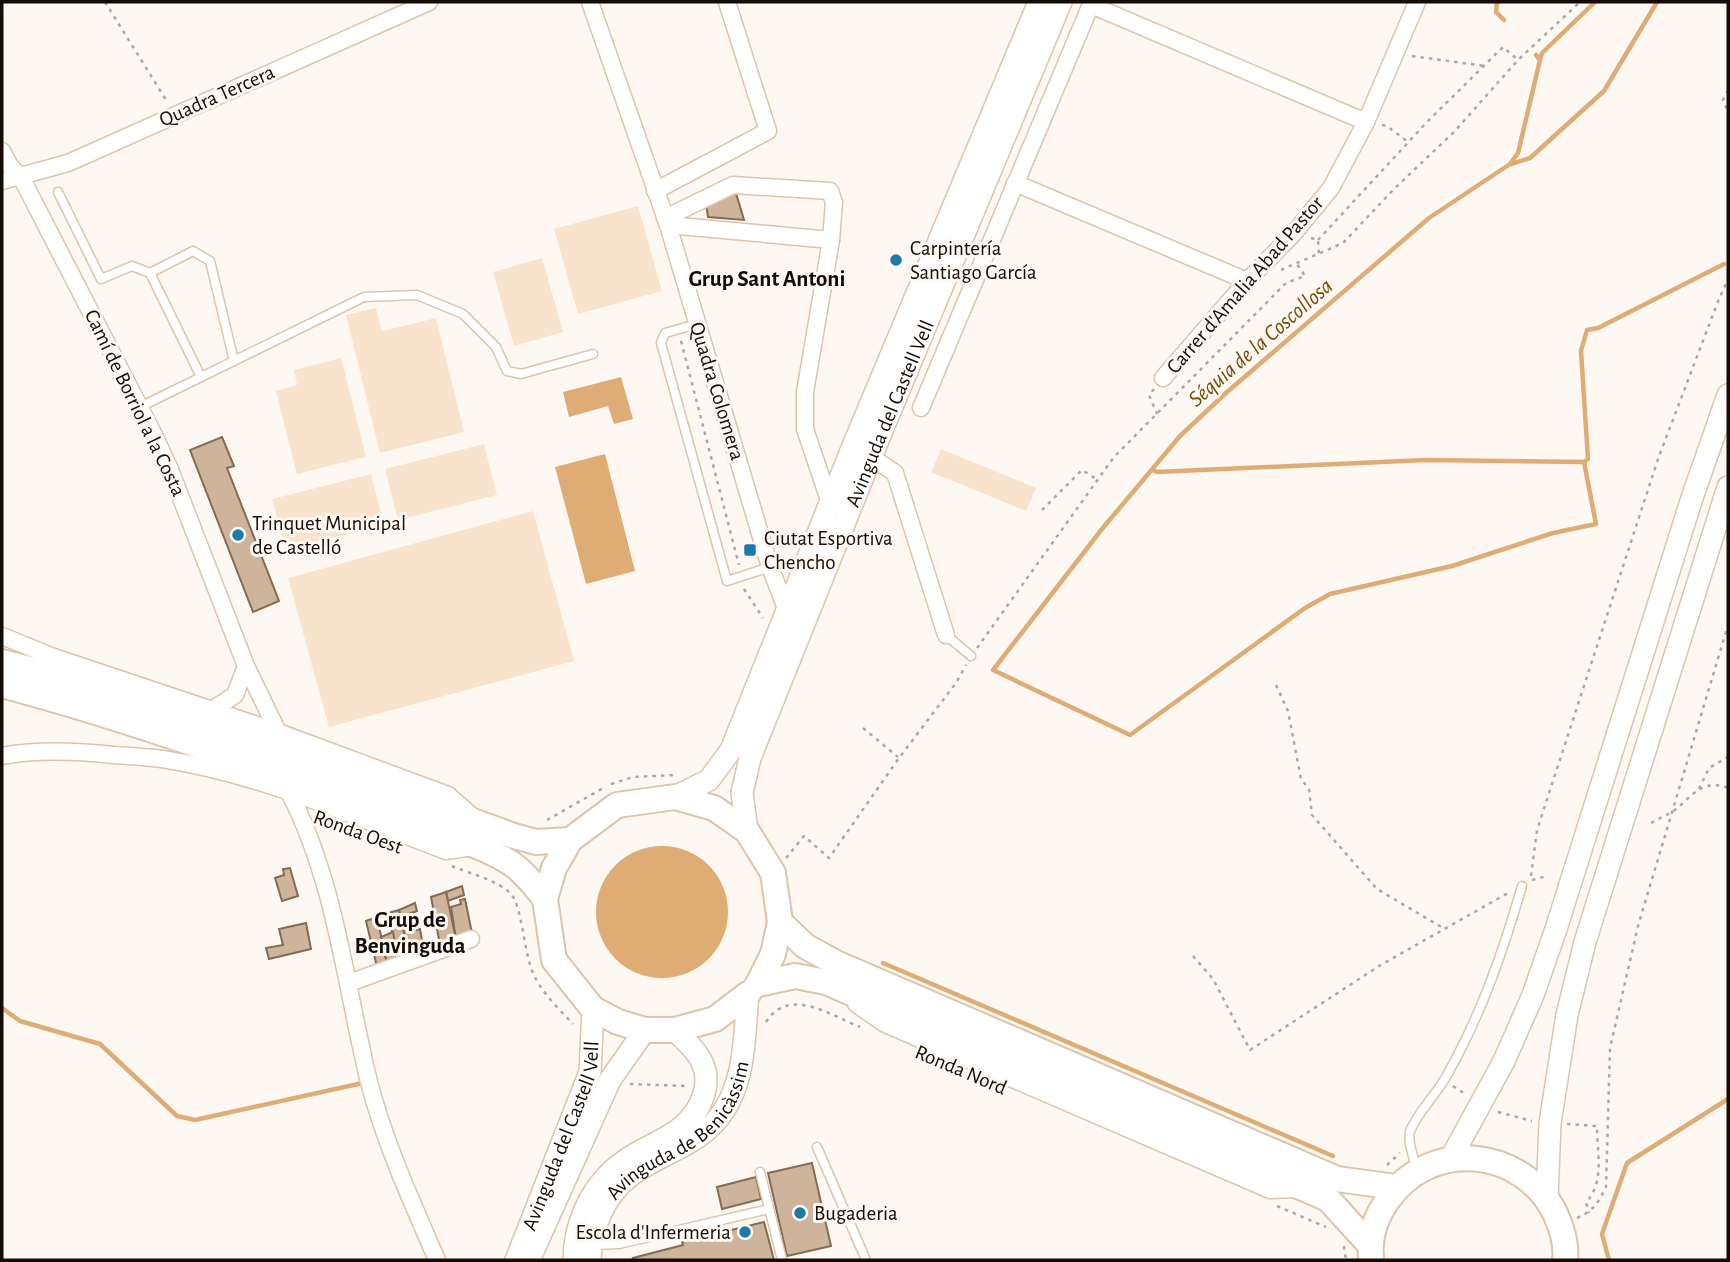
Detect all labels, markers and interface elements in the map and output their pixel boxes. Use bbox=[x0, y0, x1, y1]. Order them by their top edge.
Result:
street label: Quadra Tercera bbox=[156, 61, 278, 131]
street label: Carrer d'Amalia Abad Pastor bbox=[1163, 192, 1328, 378]
place label: Carpintería Santiago García bbox=[910, 238, 1037, 283]
marker: Carpintería Santiago García bbox=[888, 252, 904, 268]
district label: Grup Sant Antoni bbox=[688, 268, 846, 291]
water label: Séquia de la Coscollosa bbox=[1185, 274, 1337, 412]
street label: Camí de Borriol a la Costa bbox=[81, 306, 190, 500]
street label: Avinguda del Castell Vell bbox=[842, 317, 937, 510]
street label: Quadra Colomera bbox=[686, 319, 748, 463]
place label: Trinquet Municipal de Castelló bbox=[252, 513, 406, 558]
marker: Trinquet Municipal de Castelló bbox=[230, 527, 246, 543]
place label: Ciutat Esportiva Chencho bbox=[764, 528, 893, 573]
marker: Ciutat Esportiva Chencho bbox=[742, 542, 758, 558]
street label: Ronda Oest bbox=[311, 806, 406, 858]
district label: Grup de Benvinguda bbox=[355, 909, 465, 958]
street label: Avinguda del Castell Vell bbox=[518, 1041, 602, 1233]
street label: Ronda Nord bbox=[912, 1041, 1010, 1099]
street label: Avinguda de Benicàssim bbox=[602, 1059, 752, 1203]
place label: Bugaderia bbox=[814, 1203, 898, 1224]
marker: Bugaderia bbox=[792, 1205, 808, 1221]
place label: Escola d'Infermeria bbox=[575, 1222, 731, 1243]
marker: Escola d'Infermeria bbox=[737, 1224, 753, 1240]

